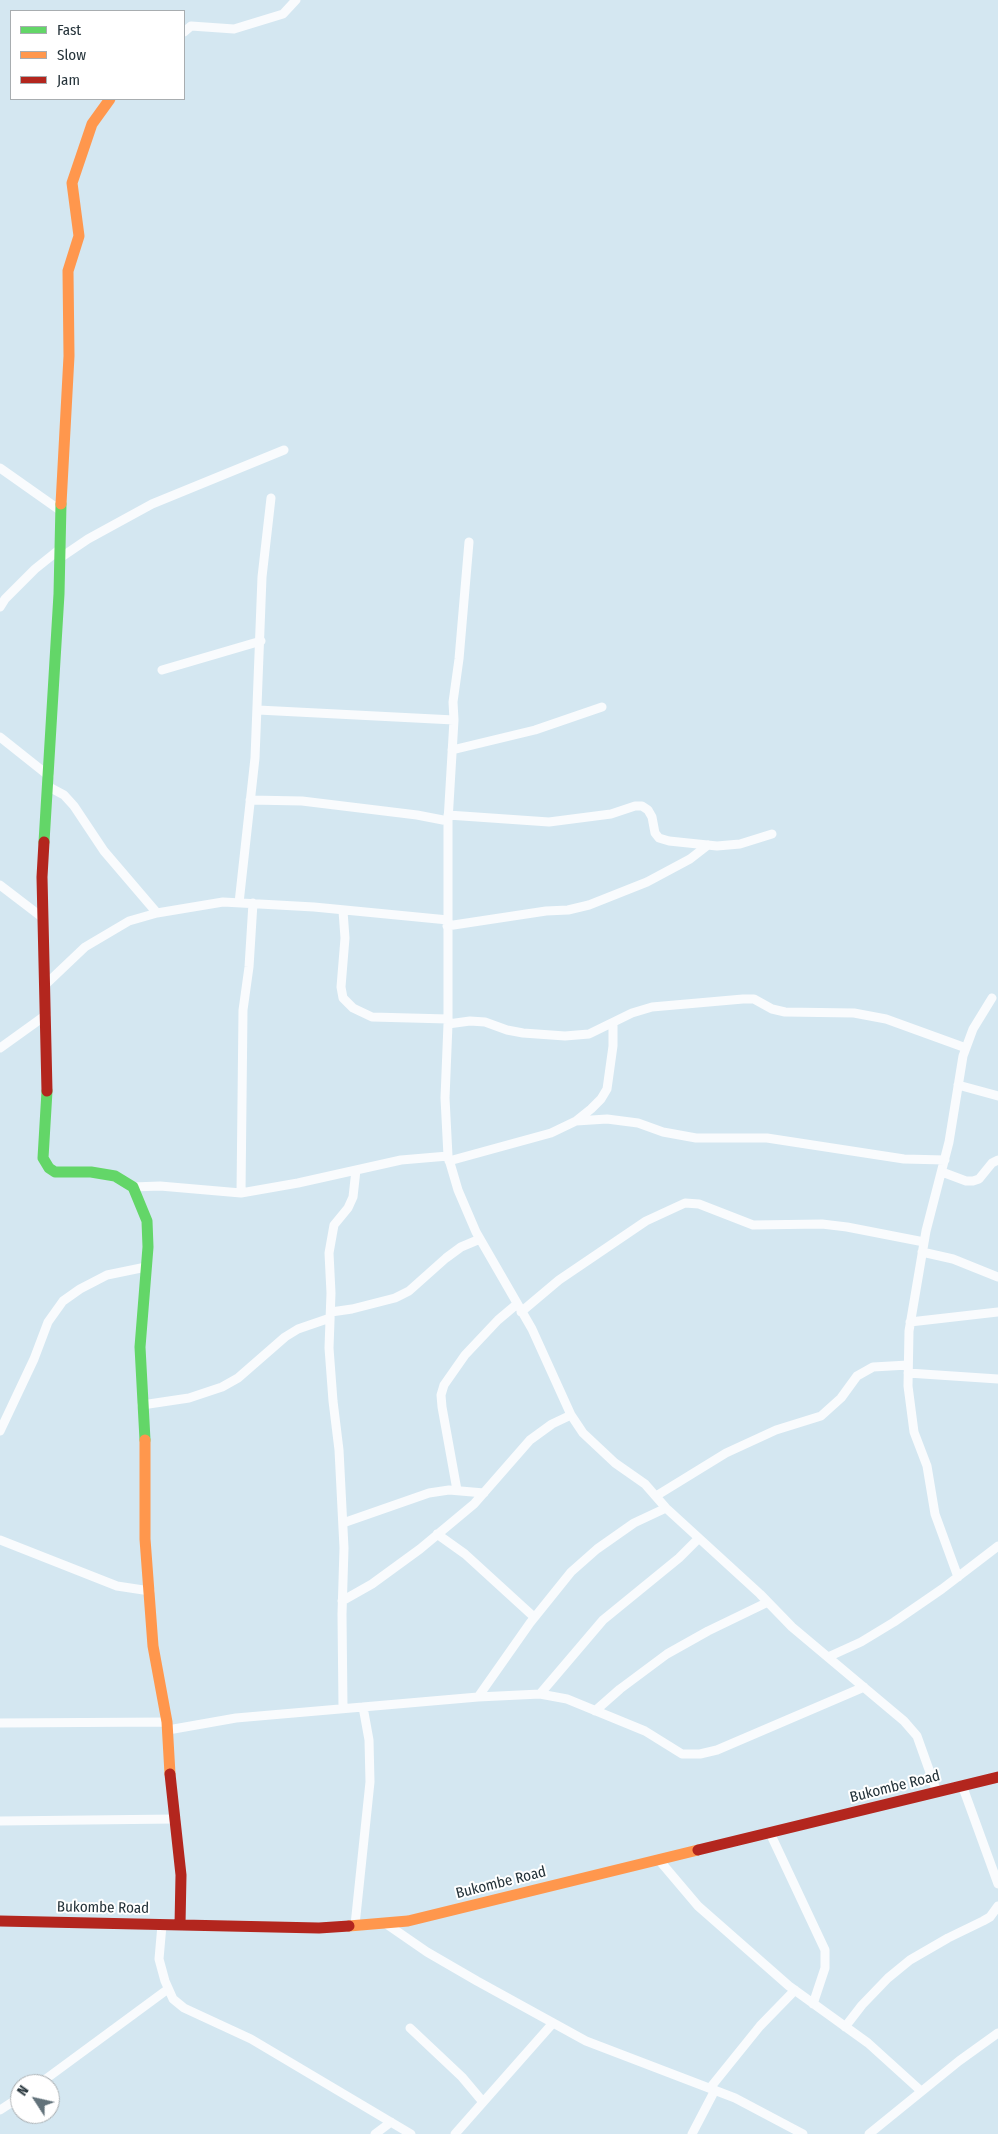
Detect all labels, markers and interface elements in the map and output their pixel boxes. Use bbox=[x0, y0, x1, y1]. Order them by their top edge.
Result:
legend bbox=[10, 10, 185, 100]
text: Fast bbox=[57, 21, 81, 39]
text: Slow bbox=[57, 46, 86, 64]
text: Jam bbox=[57, 71, 80, 89]
street label: Bukombe Road bbox=[848, 1767, 942, 1807]
street label: Bukombe Road bbox=[454, 1863, 548, 1903]
street label: Bukombe Road bbox=[57, 1898, 149, 1918]
north arrow bbox=[10, 2074, 60, 2124]
text: N bbox=[14, 2082, 32, 2099]

